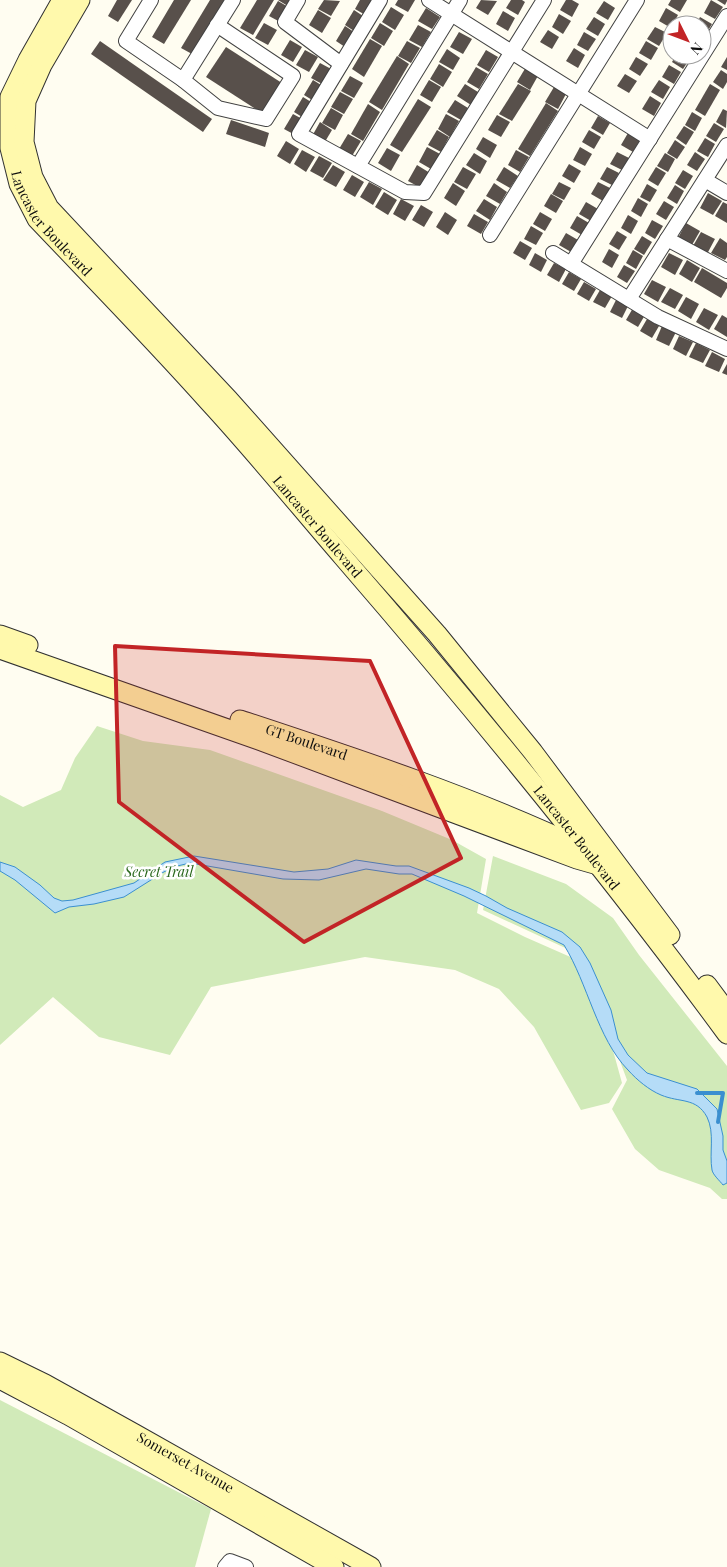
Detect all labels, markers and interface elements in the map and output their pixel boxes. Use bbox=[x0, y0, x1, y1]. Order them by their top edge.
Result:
north arrow bbox=[662, 15, 712, 65]
text: N bbox=[687, 39, 707, 59]
street label: Lancaster Boulevard bbox=[7, 169, 97, 280]
street label: Lancaster Boulevard bbox=[269, 471, 367, 582]
street label: GT Boulevard bbox=[263, 719, 350, 764]
street label: Lancaster Boulevard bbox=[530, 781, 624, 894]
park label: Secret Trail bbox=[124, 862, 195, 881]
street label: Somerset Avenue bbox=[134, 1427, 238, 1497]

